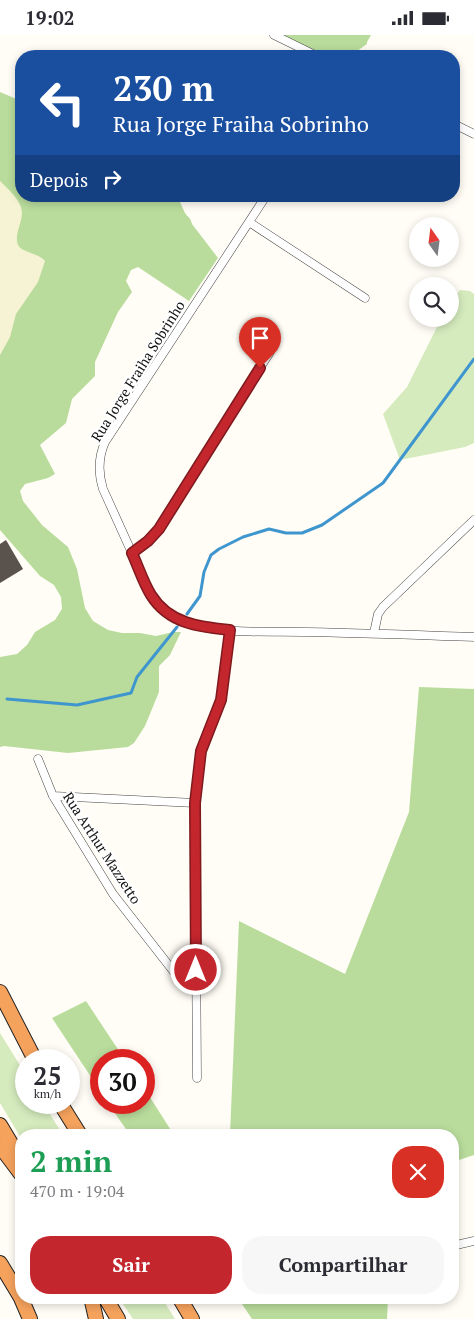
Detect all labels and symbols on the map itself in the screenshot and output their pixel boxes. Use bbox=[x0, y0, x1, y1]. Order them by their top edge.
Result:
north arrow bbox=[409, 217, 459, 267]
street label: Rua Jorge Fraiha Sobrinho bbox=[86, 296, 189, 445]
pin bbox=[239, 317, 281, 368]
street label: Rua Arthur Mazzetto bbox=[59, 788, 146, 908]
position arrow bbox=[169, 943, 221, 995]
speed limit sign: 30 bbox=[90, 1049, 155, 1114]

